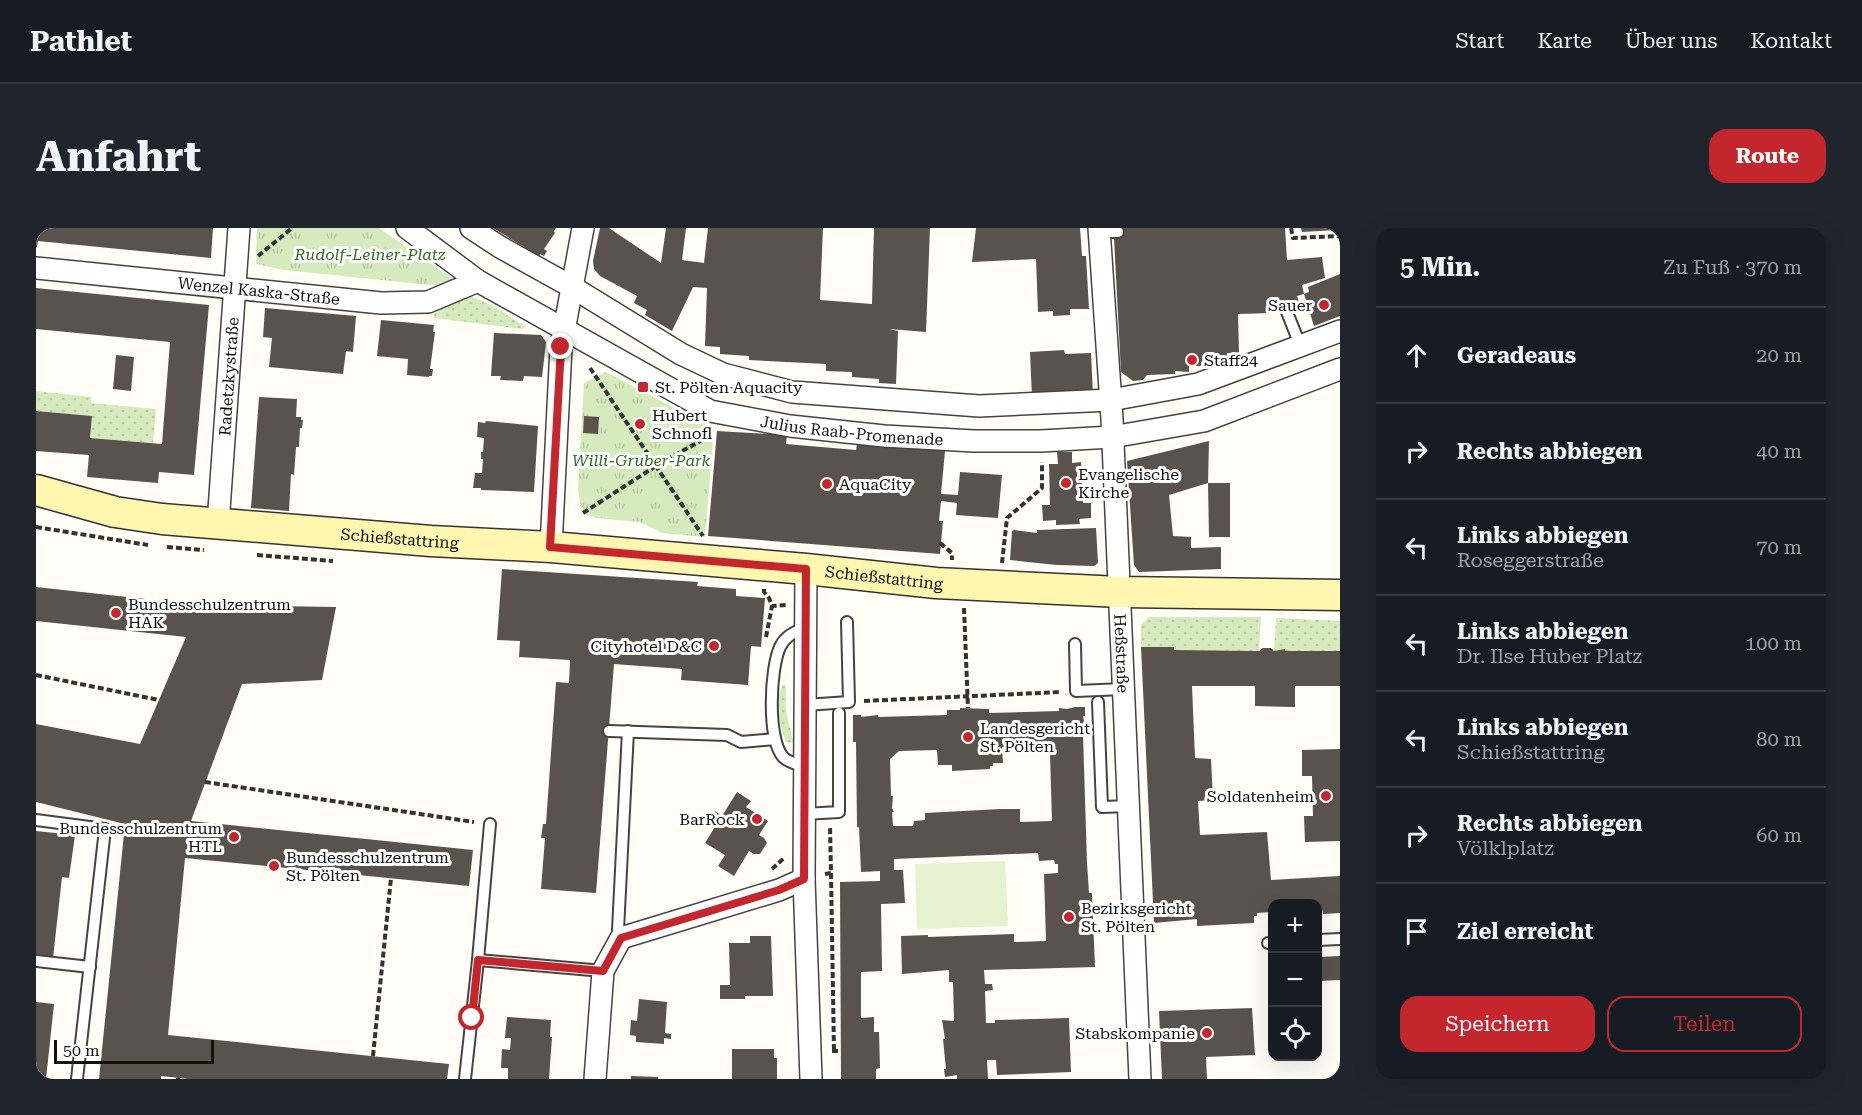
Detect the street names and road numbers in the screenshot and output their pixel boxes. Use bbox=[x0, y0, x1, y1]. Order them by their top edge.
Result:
street label: Wenzel Kaska-Straße bbox=[177, 273, 341, 309]
street label: Radetzkystraße bbox=[215, 316, 243, 436]
street label: Julius Raab-Promenade bbox=[759, 412, 944, 449]
street label: Schießstattring bbox=[340, 525, 460, 552]
street label: Schießstattring bbox=[824, 562, 944, 593]
street label: Heßstraße bbox=[1110, 613, 1133, 694]

